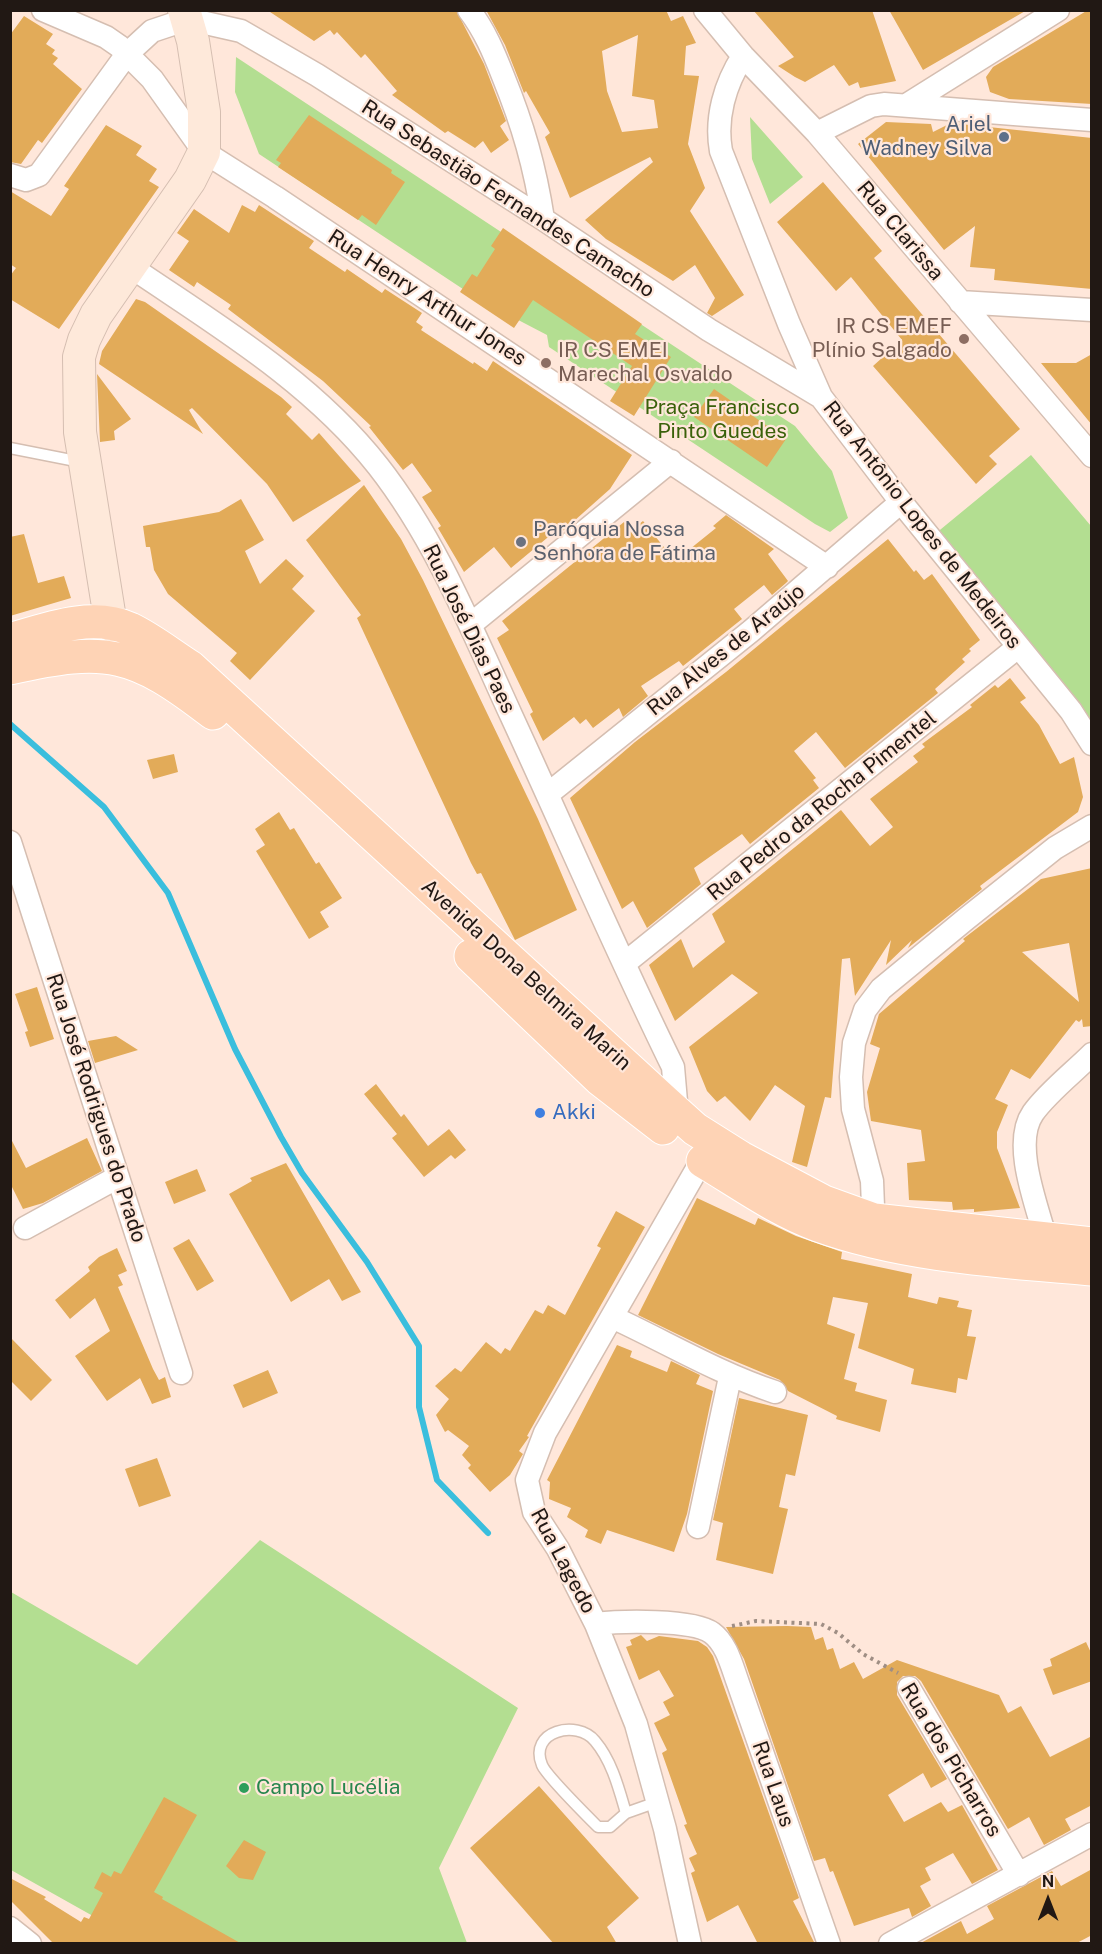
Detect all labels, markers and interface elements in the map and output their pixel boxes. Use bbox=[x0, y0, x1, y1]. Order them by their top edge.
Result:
street label: Rua Sebastião Fernandes Camacho bbox=[357, 95, 659, 303]
place label: Ariel Wadney Silva bbox=[861, 112, 992, 162]
marker: Ariel Wadney Silva bbox=[997, 130, 1011, 144]
street label: Rua Clarissa bbox=[851, 176, 949, 286]
street label: Rua Henry Arthur Jones bbox=[323, 225, 531, 371]
place label: IR CS EMEF Plínio Salgado bbox=[812, 314, 952, 364]
marker: IR CS EMEF Plínio Salgado bbox=[957, 332, 971, 346]
place label: IR CS EMEI Marechal Osvaldo bbox=[558, 338, 733, 388]
marker: IR CS EMEI Marechal Osvaldo bbox=[539, 356, 553, 370]
park label: Praça Francisco Pinto Guedes bbox=[644, 395, 800, 445]
street label: Rua Antônio Lopes de Medeiros bbox=[817, 396, 1027, 654]
place label: Paróquia Nossa Senhora de Fátima bbox=[533, 517, 716, 567]
marker: Paróquia Nossa Senhora de Fátima bbox=[514, 535, 528, 549]
street label: Rua José Dias Paes bbox=[417, 540, 521, 718]
street label: Rua Alves de Araújo bbox=[642, 579, 810, 721]
street label: Rua Pedro da Rocha Pimentel bbox=[702, 706, 942, 906]
street label: Avenida Dona Belmira Marin bbox=[416, 874, 636, 1076]
street label: Rua José Rodrigues do Prado bbox=[41, 970, 151, 1246]
place label: Akki bbox=[552, 1100, 596, 1126]
marker: Akki bbox=[533, 1106, 547, 1120]
street label: Rua Lagedo bbox=[525, 1504, 601, 1618]
street label: Rua dos Picharros bbox=[895, 1678, 1007, 1842]
street label: Rua Laus bbox=[747, 1738, 799, 1830]
place label: Campo Lucélia bbox=[256, 1775, 400, 1801]
marker: Campo Lucélia bbox=[237, 1781, 251, 1795]
north arrow bbox=[1018, 1870, 1078, 1930]
text: N bbox=[1042, 1872, 1054, 1891]

